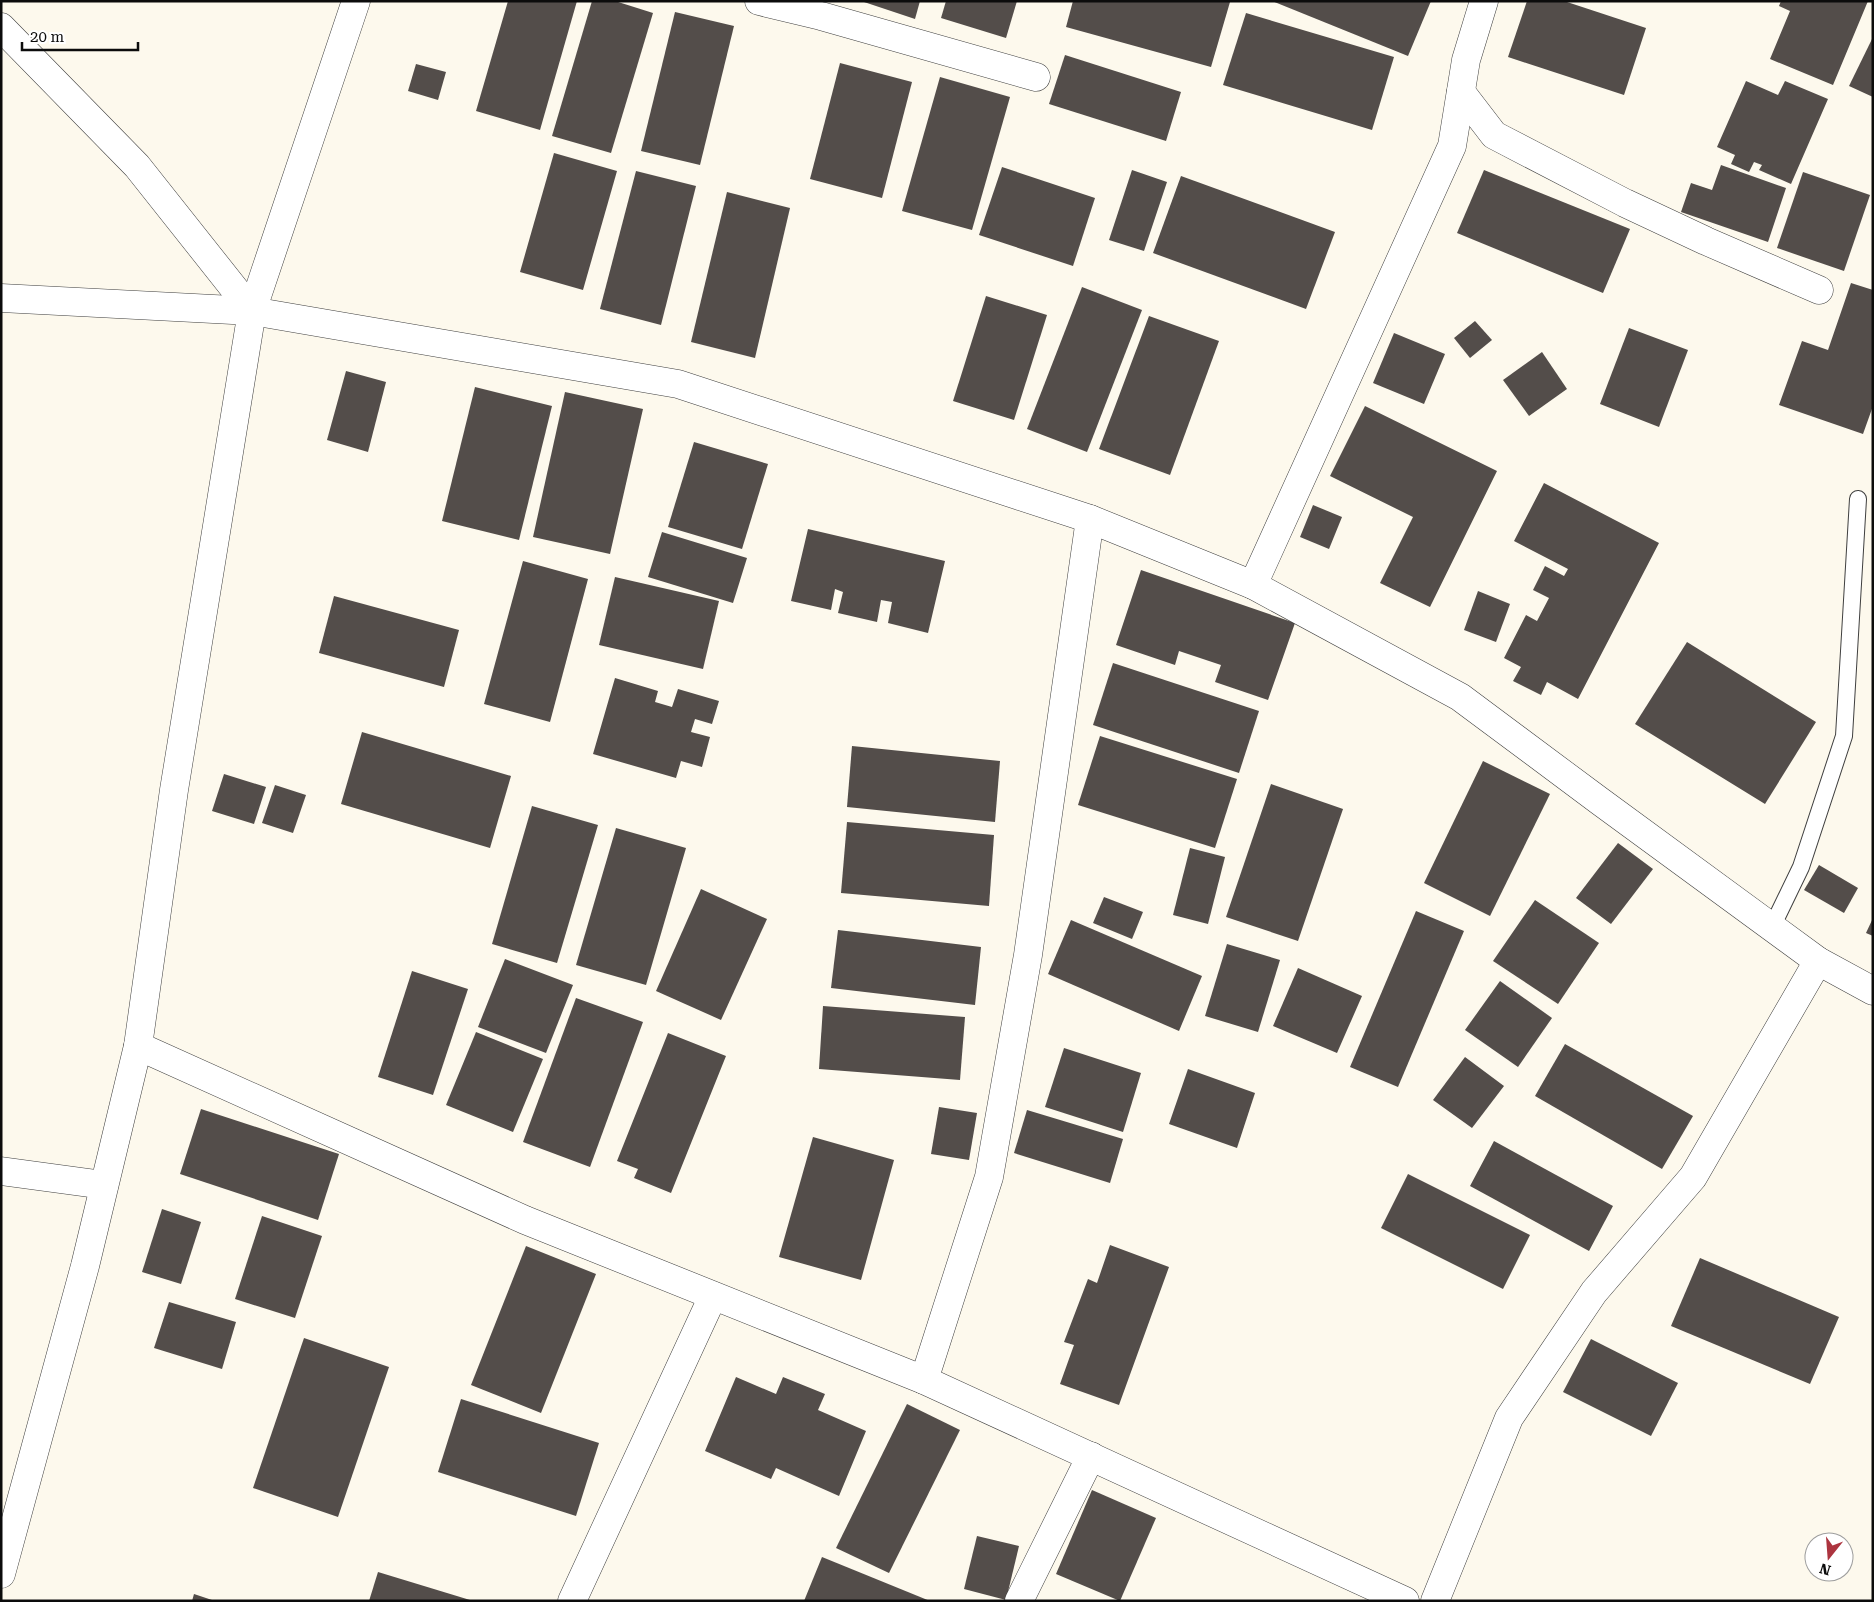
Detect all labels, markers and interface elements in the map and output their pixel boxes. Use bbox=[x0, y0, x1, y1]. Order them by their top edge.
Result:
scale bar bbox=[22, 20, 139, 52]
text: 20 m bbox=[30, 28, 65, 46]
north arrow bbox=[1804, 1532, 1854, 1582]
text: N bbox=[1817, 1560, 1833, 1579]

